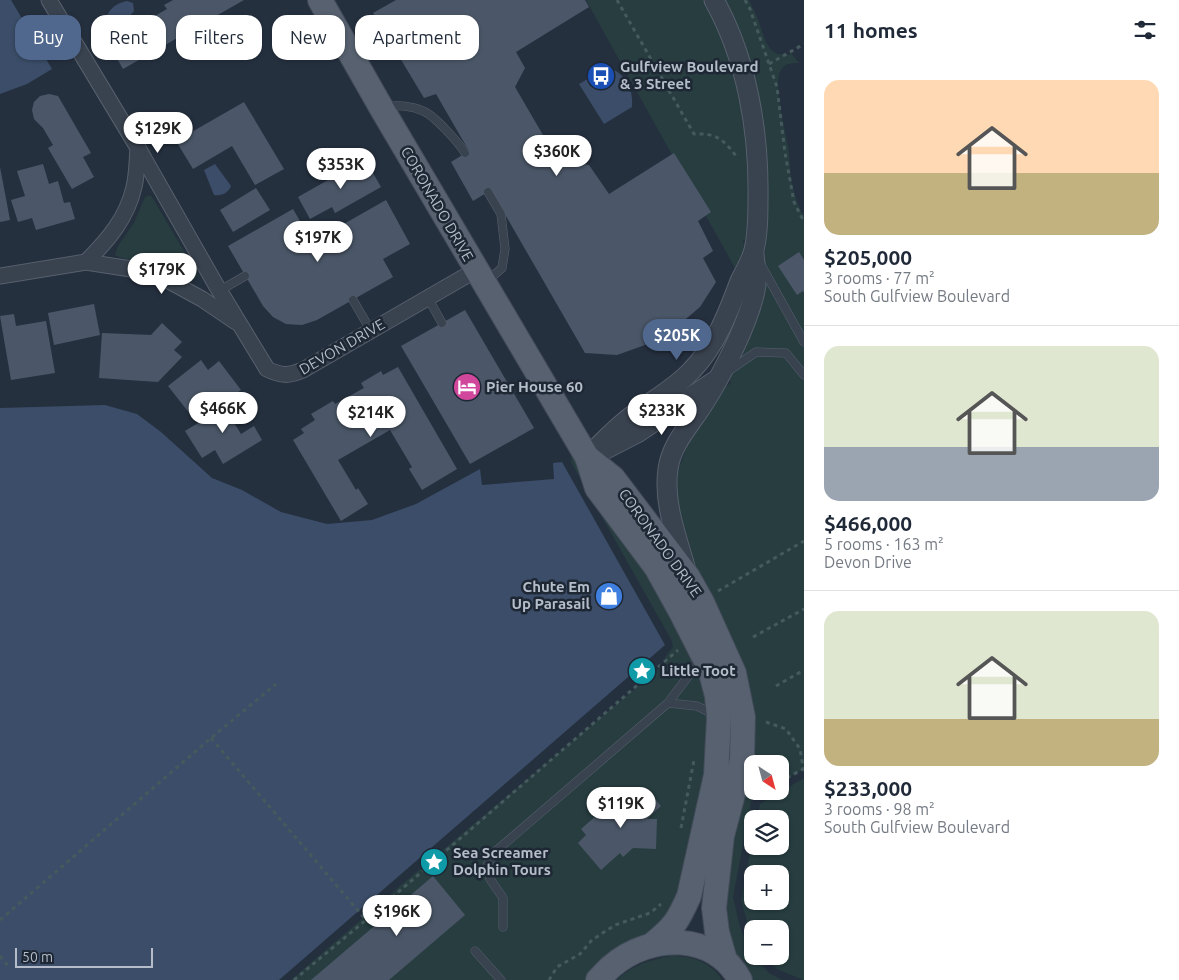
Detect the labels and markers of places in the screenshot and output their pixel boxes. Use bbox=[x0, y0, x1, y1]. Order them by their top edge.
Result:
place label: Gulfview Boulevard & 3 Street bbox=[620, 58, 758, 92]
bus stop icon: Gulfview Boulevard & 3 Street bbox=[586, 61, 616, 91]
pin: $129K bbox=[123, 112, 193, 154]
pin: $360K bbox=[522, 134, 592, 177]
pin: $353K bbox=[306, 148, 376, 190]
pin: $197K bbox=[283, 220, 353, 263]
pin: $179K bbox=[127, 252, 197, 295]
pin: $205K bbox=[642, 318, 712, 361]
hotel icon: Pier House 60 bbox=[452, 372, 482, 402]
place label: Pier House 60 bbox=[486, 378, 583, 395]
pin: $466K bbox=[188, 392, 258, 434]
pin: $233K bbox=[627, 394, 697, 436]
pin: $214K bbox=[336, 396, 406, 438]
place label: Chute Em Up Parasail bbox=[511, 578, 590, 612]
shop icon: Chute Em Up Parasail bbox=[594, 581, 624, 611]
place icon: Little Toot bbox=[627, 656, 657, 686]
place label: Little Toot bbox=[661, 662, 736, 679]
pin: $119K bbox=[586, 786, 656, 829]
place label: Sea Screamer Dolphin Tours bbox=[453, 844, 551, 878]
place icon: Sea Screamer Dolphin Tours bbox=[419, 847, 449, 877]
pin: $196K bbox=[362, 894, 432, 937]

